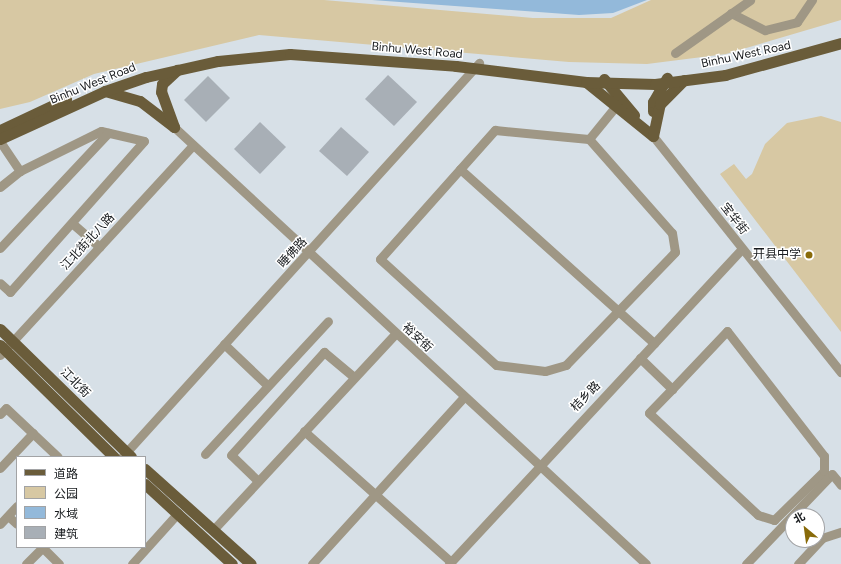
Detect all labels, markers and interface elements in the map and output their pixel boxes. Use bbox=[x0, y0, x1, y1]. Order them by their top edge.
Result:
street label: Binhu West Road bbox=[700, 38, 792, 72]
street label: Binhu West Road bbox=[371, 40, 463, 62]
street label: Binhu West Road bbox=[48, 60, 138, 108]
street label: 宝华街 bbox=[717, 200, 751, 238]
street label: 江北街北八路 bbox=[58, 211, 118, 273]
street label: 睡佛路 bbox=[275, 235, 311, 271]
place label: 开县中学 bbox=[753, 248, 801, 262]
marker: 开县中学 bbox=[804, 250, 814, 260]
street label: 裕安街 bbox=[399, 320, 435, 356]
street label: 江北街 bbox=[57, 365, 93, 401]
street label: 桔乡路 bbox=[568, 379, 604, 415]
legend bbox=[16, 456, 146, 548]
text: 道路 bbox=[54, 467, 78, 481]
text: 公园 bbox=[54, 487, 78, 501]
text: 水域 bbox=[54, 507, 78, 521]
north arrow bbox=[785, 508, 825, 548]
text: 北 bbox=[791, 510, 807, 526]
text: 建筑 bbox=[54, 527, 78, 541]

